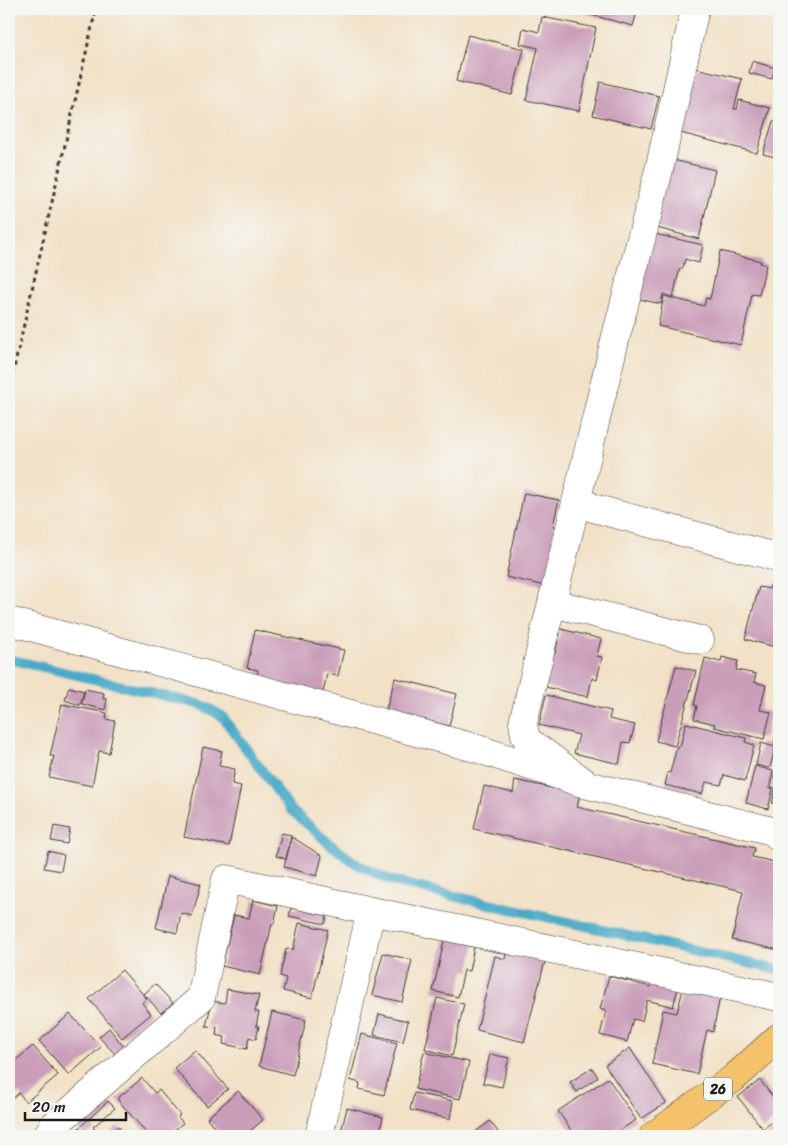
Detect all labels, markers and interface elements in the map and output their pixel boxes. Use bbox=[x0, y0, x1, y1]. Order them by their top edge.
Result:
road number: 26 bbox=[704, 1078, 732, 1100]
scale bar bbox=[25, 1090, 126, 1122]
text: 20 m bbox=[32, 1094, 66, 1120]

